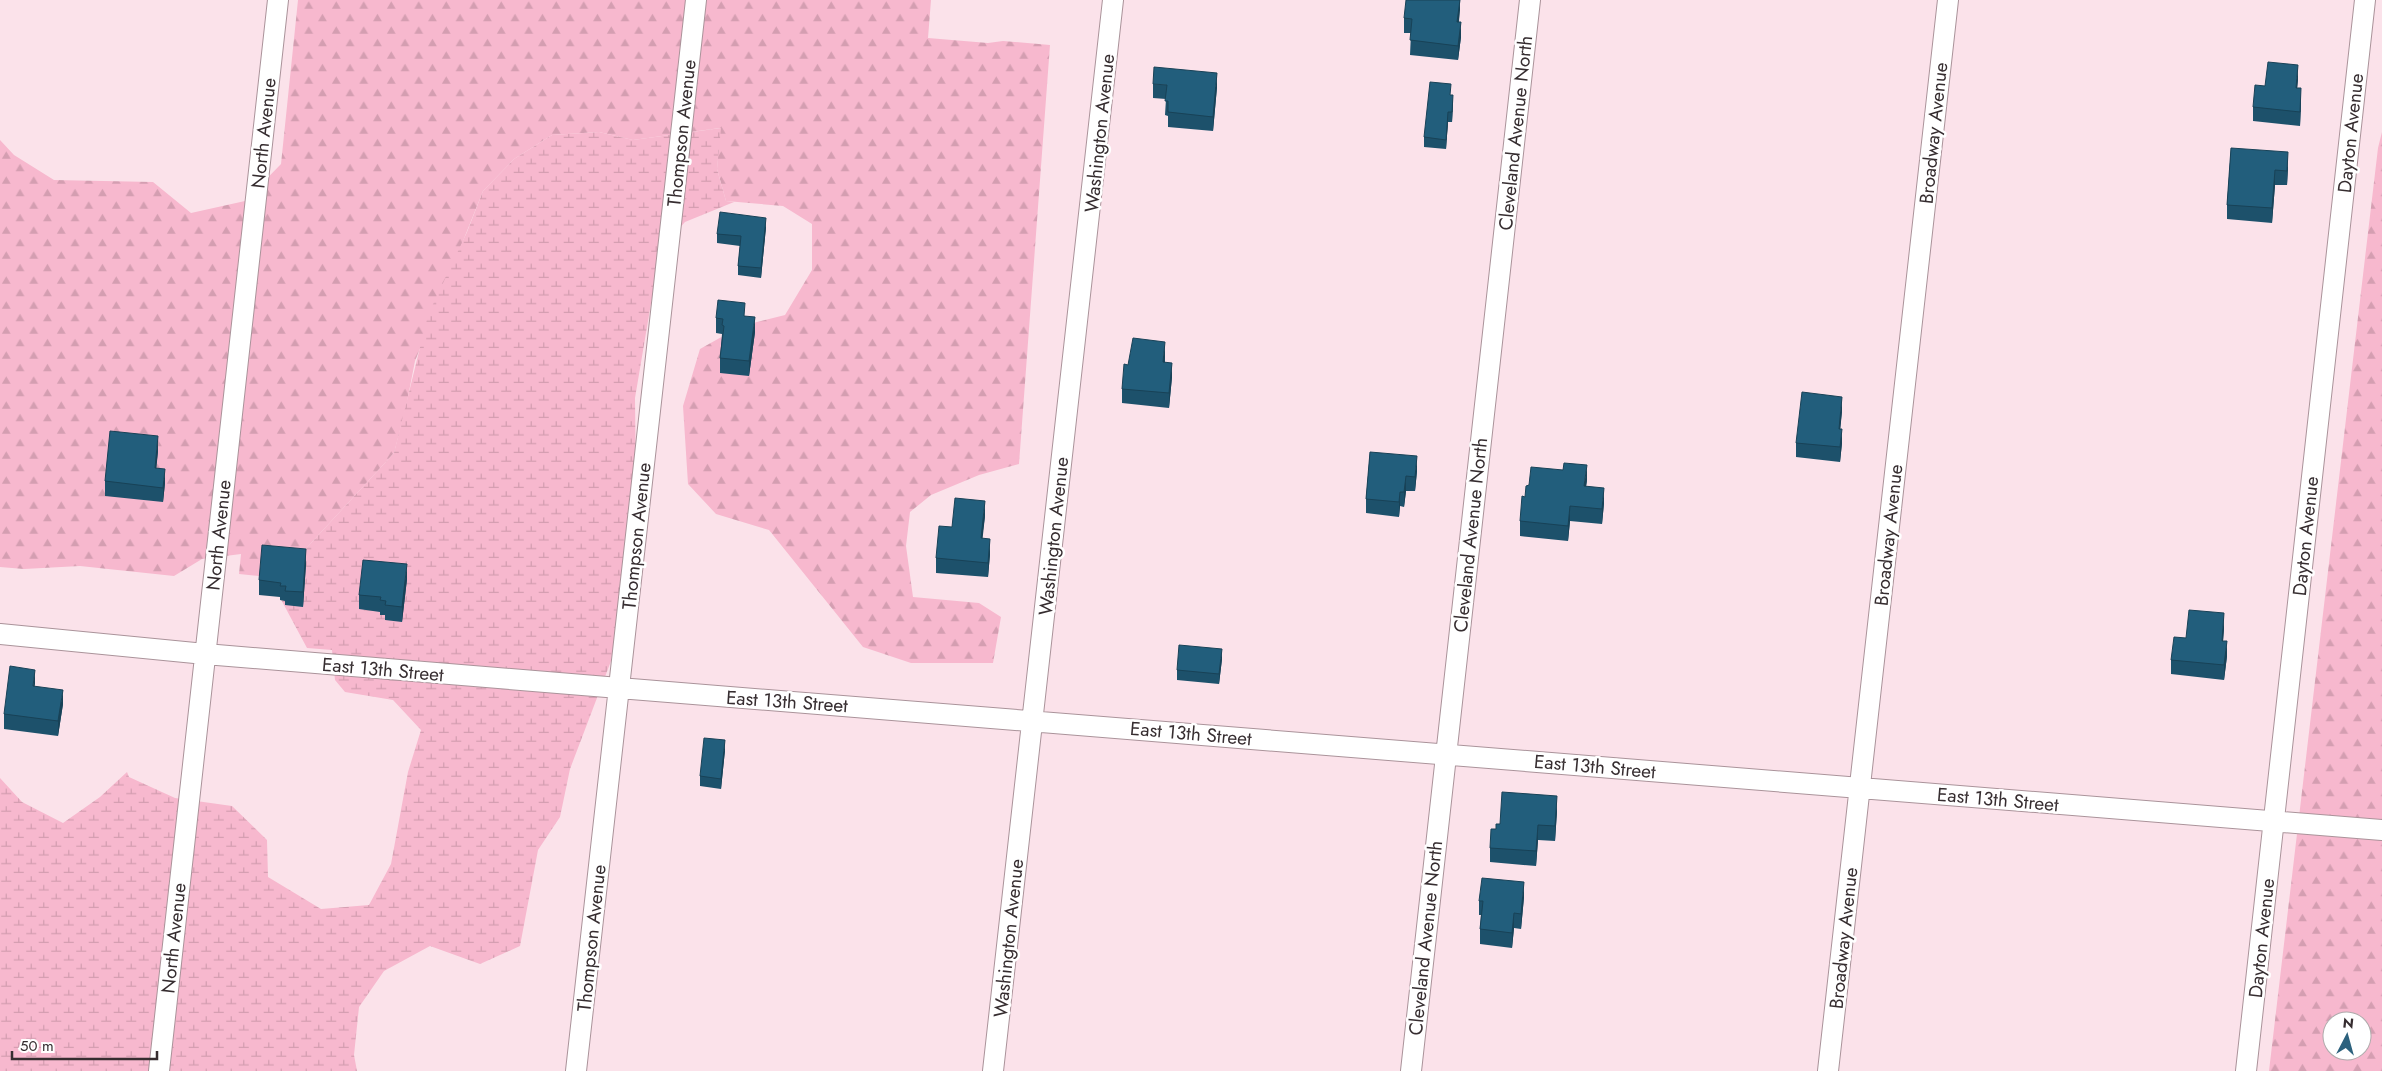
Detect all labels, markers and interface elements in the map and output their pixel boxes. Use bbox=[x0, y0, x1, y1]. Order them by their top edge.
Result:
street label: Cleveland Avenue North bbox=[1492, 34, 1539, 232]
street label: Washington Avenue bbox=[1078, 52, 1121, 214]
street label: Thompson Avenue bbox=[660, 58, 703, 208]
street label: Broadway Avenue bbox=[1913, 61, 1954, 205]
street label: Dayton Avenue bbox=[2331, 72, 2370, 194]
street label: North Avenue bbox=[244, 76, 283, 190]
street label: Cleveland Avenue North bbox=[1447, 436, 1494, 634]
street label: Washington Avenue bbox=[1032, 455, 1075, 617]
street label: Thompson Avenue bbox=[615, 461, 658, 611]
street label: Broadway Avenue bbox=[1868, 463, 1909, 607]
street label: Dayton Avenue bbox=[2286, 475, 2325, 597]
street label: North Avenue bbox=[199, 478, 238, 592]
street label: East 13th Street bbox=[321, 651, 445, 688]
street label: East 13th Street bbox=[725, 684, 849, 719]
street label: East 13th Street bbox=[1129, 715, 1253, 752]
street label: East 13th Street bbox=[1533, 748, 1657, 785]
street label: East 13th Street bbox=[1936, 781, 2060, 818]
street label: Cleveland Avenue North bbox=[1402, 839, 1449, 1037]
street label: Washington Avenue bbox=[987, 857, 1030, 1019]
street label: Thompson Avenue bbox=[570, 863, 613, 1013]
street label: Broadway Avenue bbox=[1823, 866, 1864, 1010]
street label: Dayton Avenue bbox=[2242, 877, 2281, 999]
street label: North Avenue bbox=[154, 881, 193, 995]
north arrow bbox=[2322, 1011, 2372, 1061]
text: N bbox=[2342, 1013, 2355, 1034]
scale bar bbox=[12, 1028, 158, 1060]
text: 50 m bbox=[20, 1035, 54, 1057]

